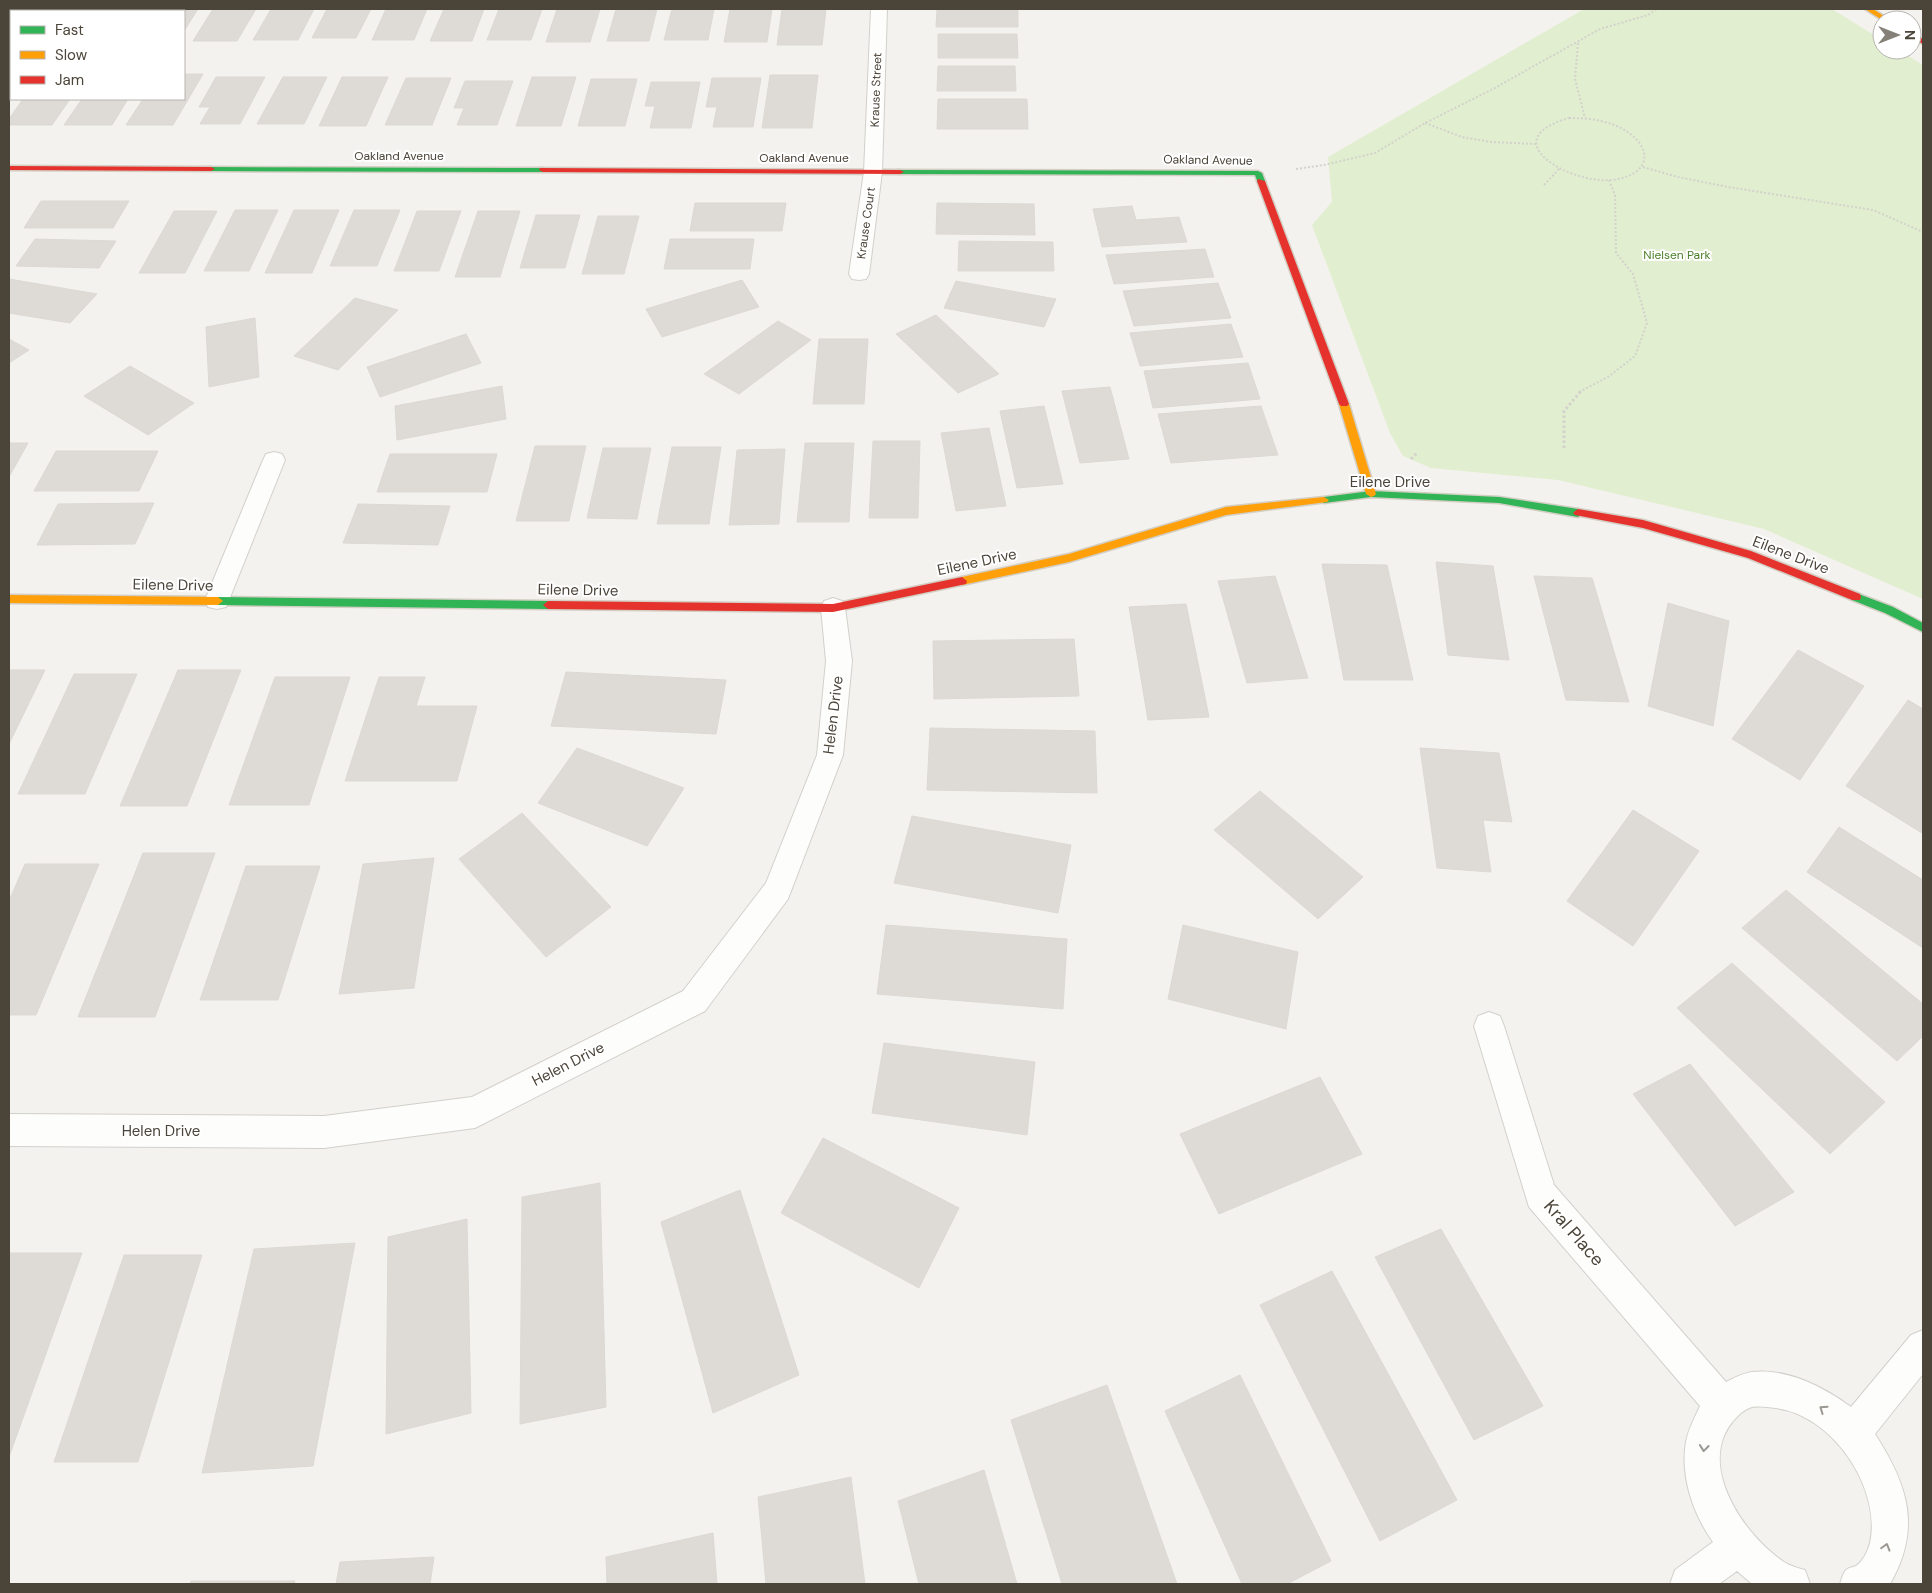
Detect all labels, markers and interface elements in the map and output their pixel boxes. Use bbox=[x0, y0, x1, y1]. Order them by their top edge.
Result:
legend bbox=[10, 10, 185, 100]
north arrow bbox=[1872, 10, 1922, 60]
text: Fast bbox=[55, 20, 84, 40]
text: N bbox=[1901, 30, 1919, 40]
text: Slow bbox=[55, 45, 88, 65]
street label: Krause Street bbox=[867, 52, 885, 128]
text: Jam bbox=[55, 70, 84, 90]
street label: Oakland Avenue bbox=[354, 148, 444, 164]
street label: Oakland Avenue bbox=[759, 150, 849, 166]
street label: Oakland Avenue bbox=[1163, 151, 1253, 169]
street label: Krause Court bbox=[853, 186, 879, 260]
park label: Nielsen Park bbox=[1643, 247, 1711, 263]
street label: Eilene Drive bbox=[1350, 472, 1430, 492]
street label: Eilene Drive bbox=[1750, 531, 1832, 579]
street label: Eilene Drive bbox=[936, 544, 1018, 580]
street label: Eilene Drive bbox=[133, 574, 213, 596]
street label: Eilene Drive bbox=[538, 579, 618, 601]
street label: Helen Drive bbox=[818, 675, 848, 755]
street label: Helen Drive bbox=[528, 1037, 608, 1091]
street label: Helen Drive bbox=[122, 1121, 200, 1141]
street label: Kral Place bbox=[1539, 1195, 1609, 1271]
one-way arrow bbox=[1819, 1406, 1829, 1415]
one-way arrow bbox=[1699, 1444, 1710, 1452]
one-way arrow bbox=[1881, 1544, 1891, 1552]

